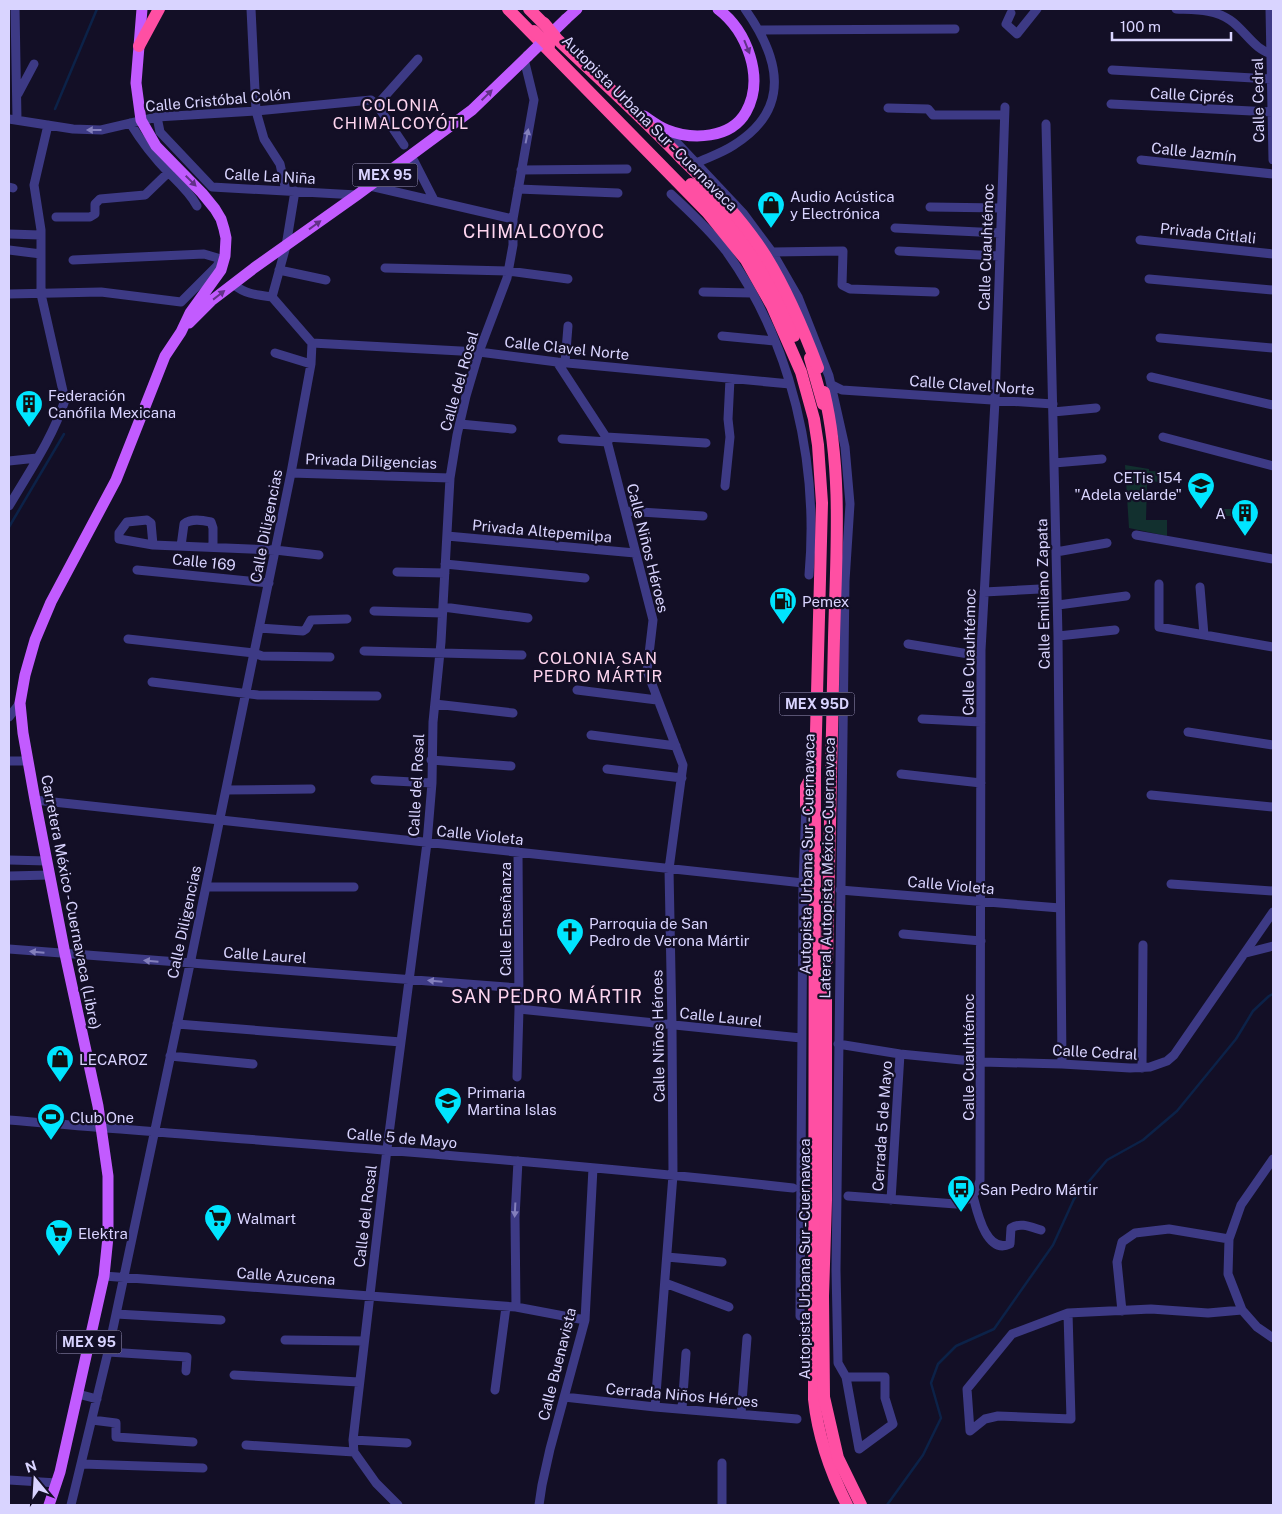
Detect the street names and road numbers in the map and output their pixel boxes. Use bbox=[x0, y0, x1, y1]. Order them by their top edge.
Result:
street label: Autopista Urbana Sur - Cuernavaca bbox=[559, 32, 741, 214]
street label: Calle Cedral bbox=[1249, 57, 1267, 143]
street label: Calle Ciprés bbox=[1150, 84, 1234, 106]
street label: Calle Cristóbal Colón bbox=[145, 85, 291, 115]
street label: Calle Jazmín bbox=[1150, 139, 1238, 165]
road number: MEX 95 bbox=[352, 164, 418, 186]
street label: Calle La Niña bbox=[224, 165, 316, 187]
street label: Calle Cuauhtémoc bbox=[975, 183, 997, 311]
street label: Privada Citlali bbox=[1159, 220, 1257, 246]
street label: Calle del Rosal bbox=[437, 329, 481, 433]
street label: Calle Clavel Norte bbox=[504, 333, 630, 363]
street label: Calle Clavel Norte bbox=[909, 372, 1035, 398]
street label: Privada Diligencias bbox=[305, 450, 437, 472]
street label: Calle Diligencias bbox=[247, 468, 285, 584]
street label: Calle Niños Héroes bbox=[624, 482, 672, 614]
street label: Privada Altepemilpa bbox=[471, 516, 613, 546]
street label: Calle Emiliano Zapata bbox=[1033, 518, 1053, 670]
street label: Calle 169 bbox=[171, 550, 237, 574]
street label: Calle Cuauhtémoc bbox=[959, 588, 979, 716]
road number: MEX 95D bbox=[780, 692, 854, 716]
street label: Calle del Rosal bbox=[405, 733, 427, 837]
street label: Autopista Urbana Sur - Cuernavaca bbox=[796, 733, 818, 975]
street label: Lateral Autopista México-Cuernavaca bbox=[816, 737, 838, 999]
street label: Carretera México - Cuernavaca (Libre) bbox=[38, 773, 104, 1031]
street label: Calle Violeta bbox=[436, 822, 524, 848]
street label: Calle Enseñanza bbox=[497, 862, 514, 976]
street label: Calle Diligencias bbox=[164, 864, 204, 980]
street label: Calle Violeta bbox=[907, 873, 995, 897]
street label: Calle Laurel bbox=[223, 944, 307, 966]
street label: Calle Niños Héroes bbox=[648, 970, 668, 1102]
street label: Calle Cuauhtémoc bbox=[960, 993, 977, 1121]
street label: Calle Laurel bbox=[679, 1004, 763, 1030]
street label: Calle Cedral bbox=[1052, 1041, 1138, 1063]
street label: Cerrada 5 de Mayo bbox=[869, 1060, 895, 1192]
street label: Calle 5 de Mayo bbox=[346, 1125, 458, 1151]
street label: Autopista Urbana Sur - Cuernavaca bbox=[796, 1139, 813, 1379]
street label: Calle del Rosal bbox=[350, 1164, 380, 1268]
street label: Calle Azucena bbox=[236, 1264, 336, 1288]
street label: Calle Buenavista bbox=[535, 1306, 579, 1422]
road number: MEX 95 bbox=[56, 1330, 122, 1354]
street label: Cerrada Niños Héroes bbox=[605, 1380, 759, 1410]

